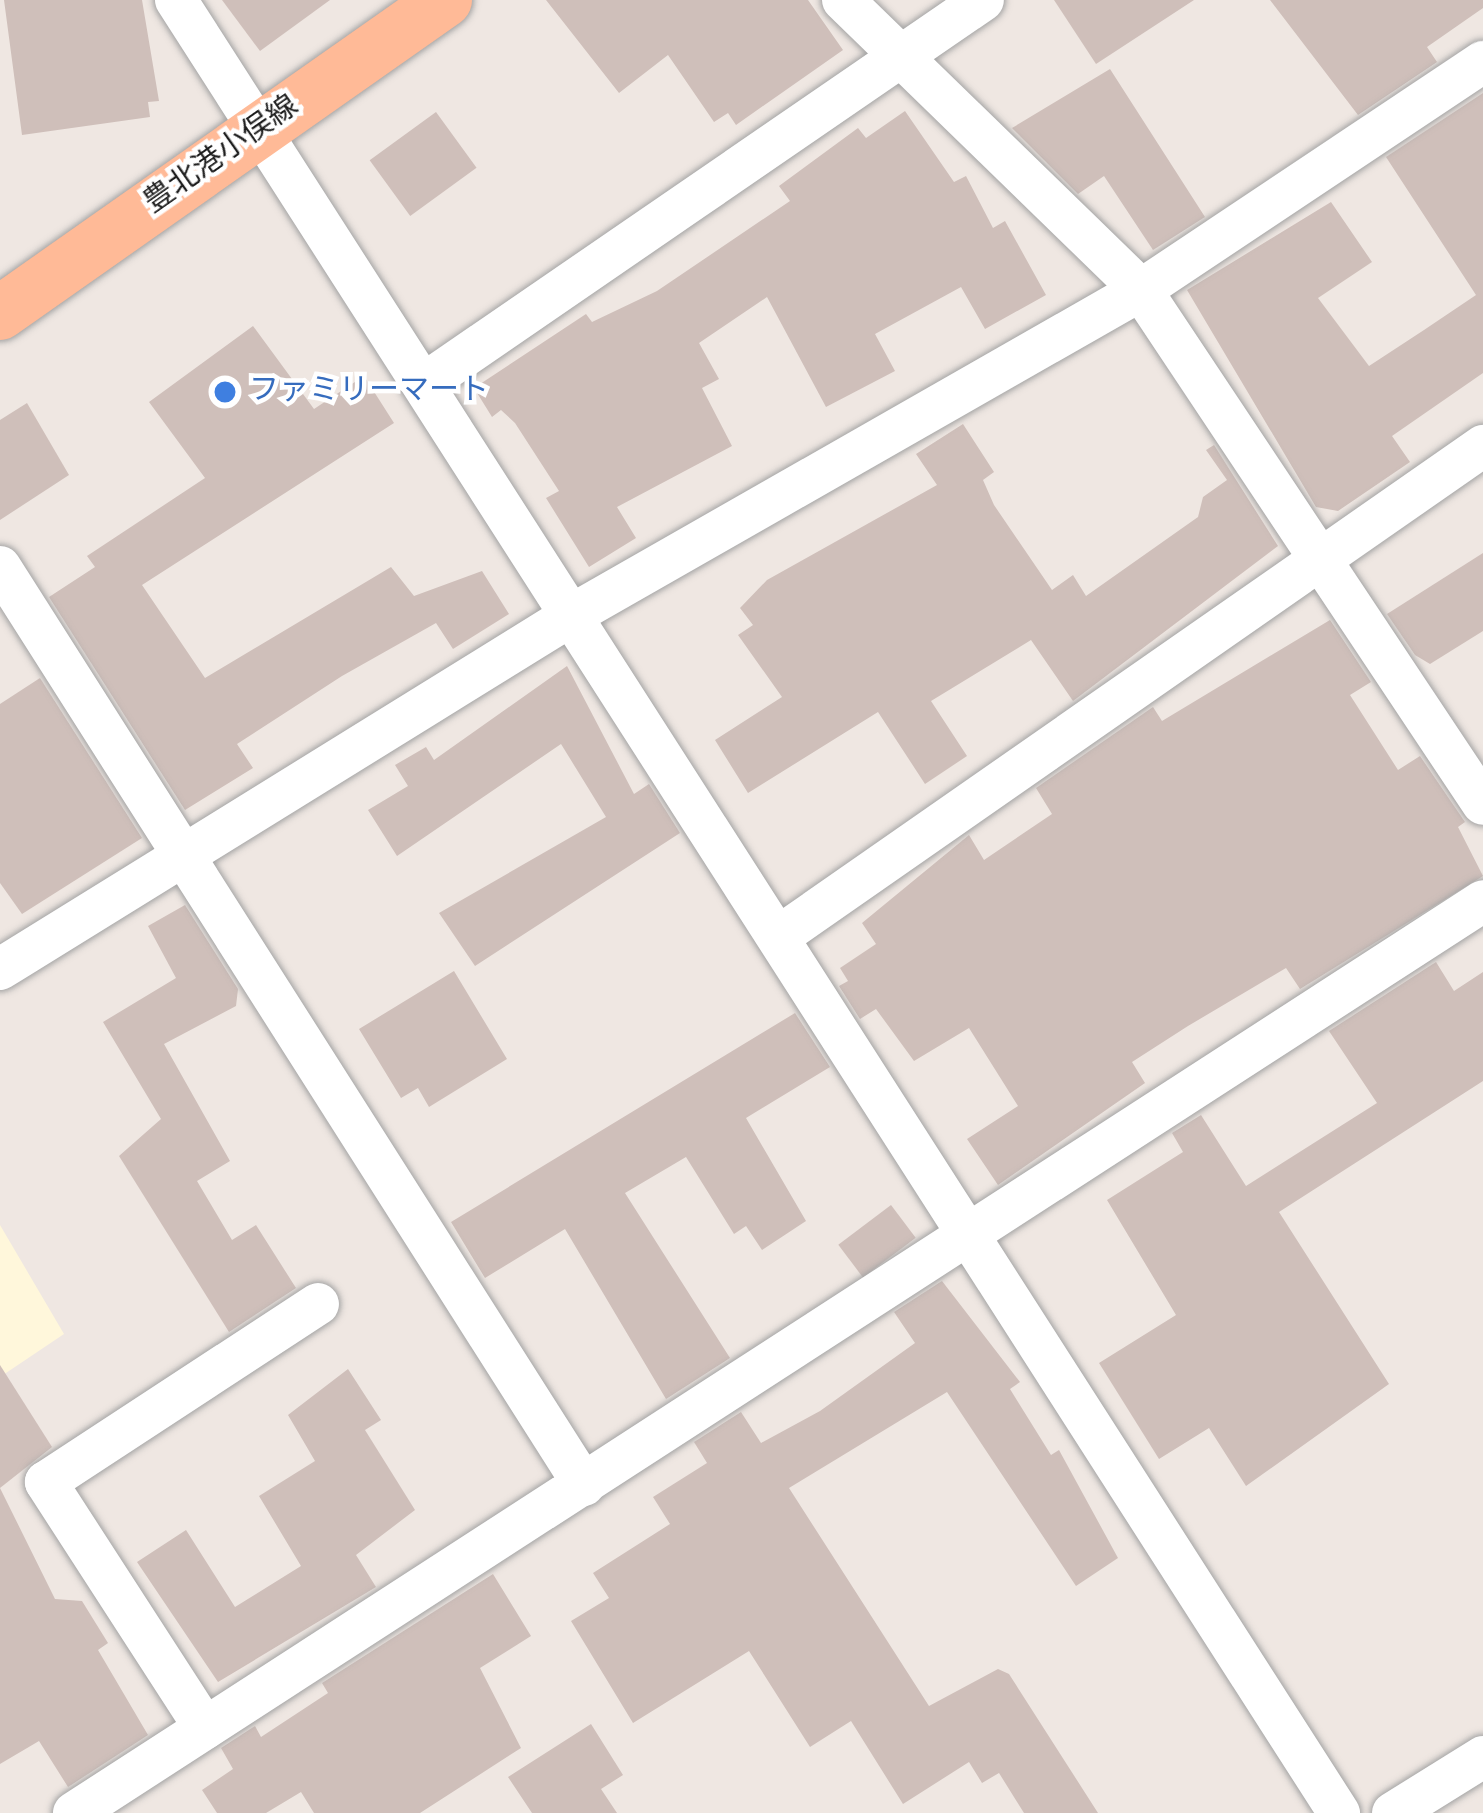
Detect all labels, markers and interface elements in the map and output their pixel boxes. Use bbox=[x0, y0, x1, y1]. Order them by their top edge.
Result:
street label: 豊北港小俣線 bbox=[138, 90, 306, 222]
place label: ファミリーマート bbox=[249, 374, 489, 410]
marker: ファミリーマート bbox=[212, 379, 238, 405]

